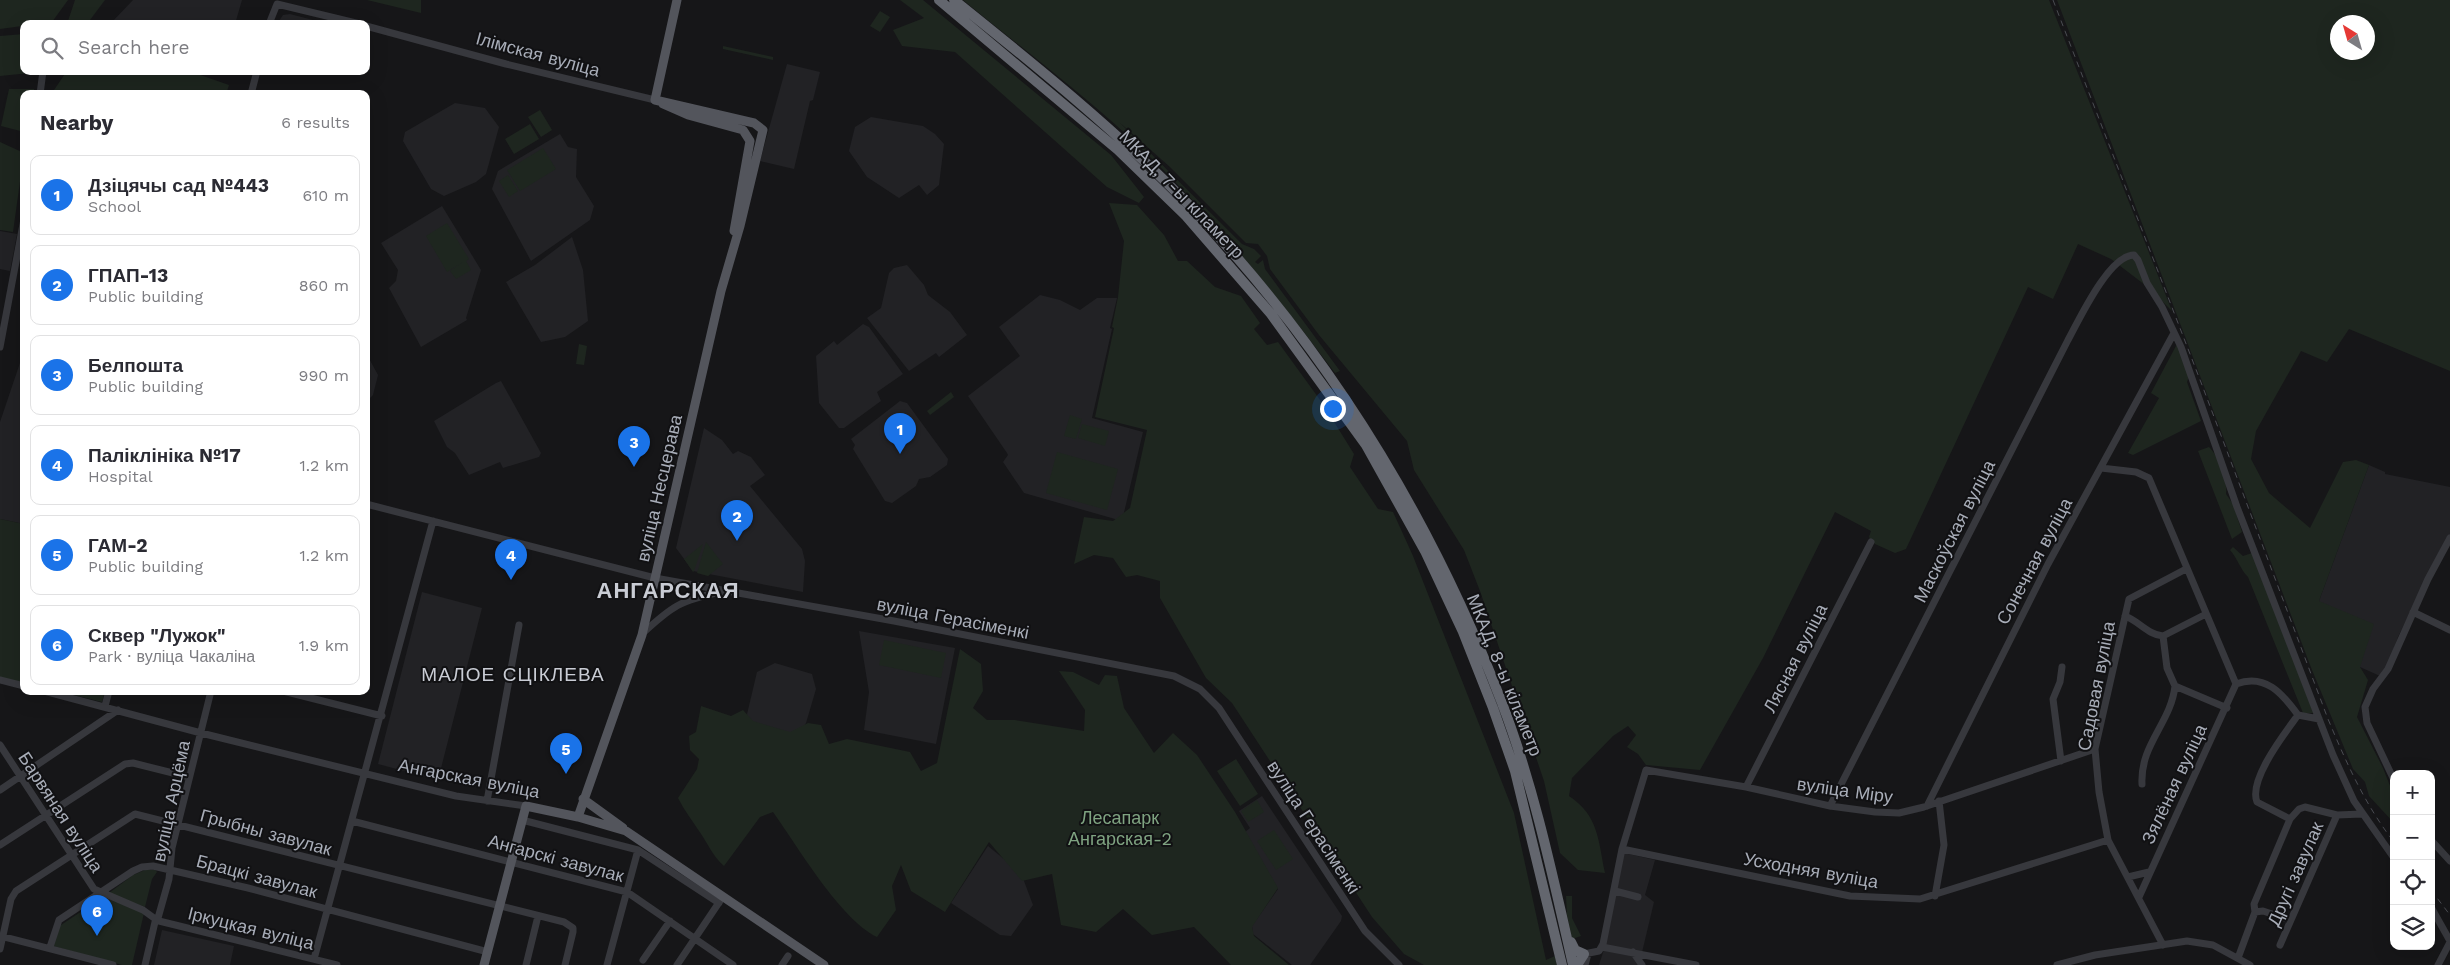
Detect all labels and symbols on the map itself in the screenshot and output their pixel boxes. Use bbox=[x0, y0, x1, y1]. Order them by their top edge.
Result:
north arrow bbox=[2330, 15, 2375, 60]
street label: Ілімская вуліца bbox=[474, 27, 603, 81]
street label: МКАД, 7-ы кіламетр bbox=[1115, 125, 1249, 263]
your location bbox=[1320, 396, 1346, 422]
street label: вуліца Несцерава bbox=[632, 411, 686, 564]
pin: 1 bbox=[884, 413, 916, 454]
pin: 3 bbox=[618, 426, 650, 467]
street label: Маскоўская вуліца bbox=[1909, 455, 1999, 606]
street label: Сонечная вуліца bbox=[1992, 493, 2077, 628]
pin: 2 bbox=[721, 500, 753, 541]
pin: 4 bbox=[495, 539, 527, 580]
district label: АНГАРСКАЯ bbox=[597, 578, 739, 603]
street label: МКАД, 8-ы кіламетр bbox=[1463, 591, 1547, 759]
street label: вуліца Герасіменкі bbox=[875, 593, 1031, 643]
street label: Лясная вуліца bbox=[1759, 599, 1832, 716]
street label: Садовая вуліца bbox=[2073, 618, 2119, 753]
district label: МАЛОЕ СЦІКЛЕВА bbox=[421, 663, 605, 686]
street label: Зялёная вуліца bbox=[2137, 720, 2211, 847]
pin: 5 bbox=[550, 733, 582, 774]
street label: вуліца Арцёма bbox=[148, 737, 194, 864]
street label: Барвяная вуліца bbox=[14, 748, 108, 877]
street label: Ангарская вуліца bbox=[396, 754, 543, 802]
street label: вуліца Герасіменкі bbox=[1263, 756, 1365, 898]
street label: вуліца Міру bbox=[1796, 773, 1894, 807]
street label: Грыбны завулак bbox=[198, 804, 334, 860]
park label: Лесапарк Ангарская-2 bbox=[1068, 807, 1172, 849]
street label: Другі завулак bbox=[2263, 818, 2327, 929]
street label: Ангарскі завулак bbox=[486, 830, 626, 886]
street label: Усходняя вуліца bbox=[1742, 848, 1881, 892]
street label: Брацкі завулак bbox=[194, 850, 320, 902]
pin: 6 bbox=[81, 895, 113, 936]
street label: Іркуцкая вуліца bbox=[186, 902, 317, 954]

